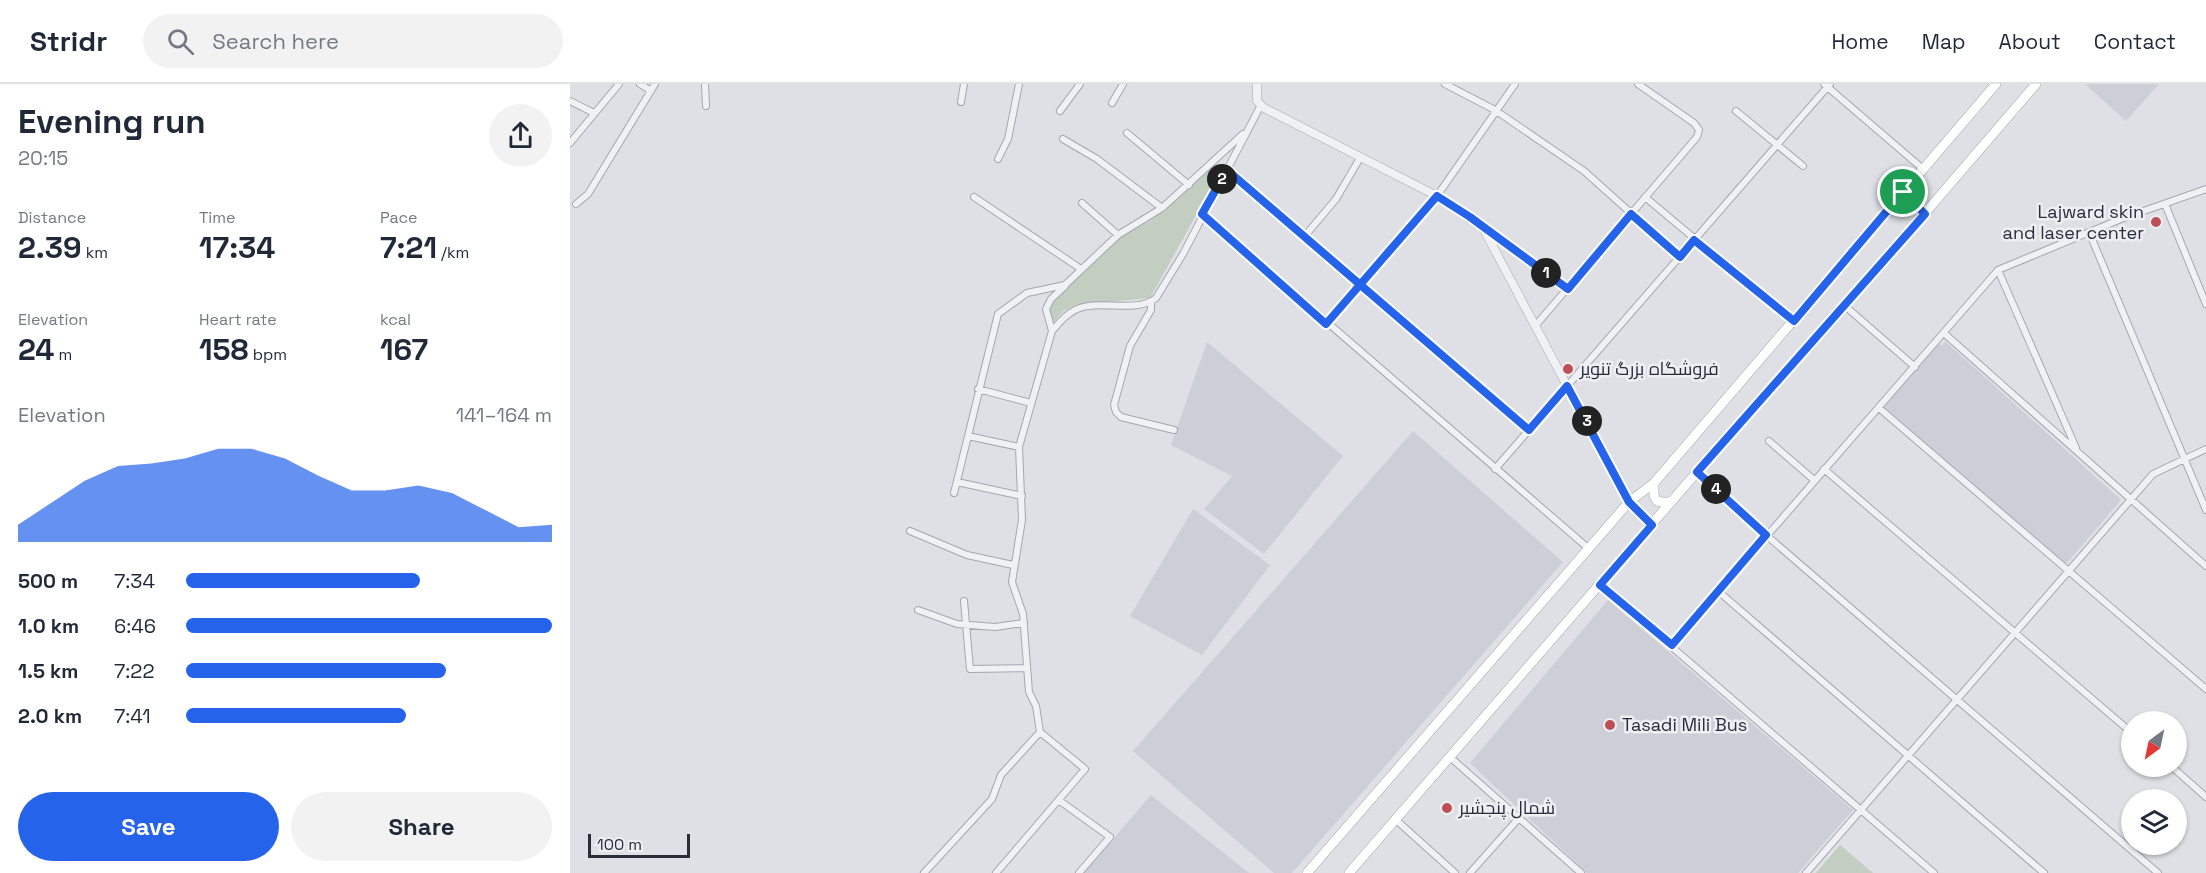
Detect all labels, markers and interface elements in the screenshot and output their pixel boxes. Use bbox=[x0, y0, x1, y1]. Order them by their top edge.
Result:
search box bbox=[143, 14, 563, 68]
text: Stridr bbox=[30, 23, 107, 59]
icon: search bbox=[164, 25, 197, 58]
text: Search here bbox=[212, 27, 339, 55]
text: Home bbox=[1831, 28, 1889, 55]
text: Map bbox=[1922, 28, 1966, 55]
text: About bbox=[1999, 28, 2061, 55]
text: Contact bbox=[2094, 28, 2176, 55]
text: Evening run bbox=[18, 101, 206, 143]
button: share bbox=[489, 104, 552, 167]
text: 20:15 bbox=[18, 145, 68, 171]
pin: 2 bbox=[1207, 164, 1237, 194]
pin bbox=[1877, 166, 1928, 217]
text: 2 bbox=[1217, 168, 1227, 189]
icon: arrive bbox=[1886, 175, 1919, 208]
place label: Lajward skin and laser center bbox=[2003, 200, 2144, 244]
text: Distance bbox=[18, 207, 86, 228]
text: Time bbox=[199, 207, 235, 228]
text: Pace bbox=[380, 207, 417, 228]
marker: Lajward skin and laser center bbox=[2149, 215, 2163, 229]
text: 2.39 bbox=[18, 228, 82, 267]
text: 17:34 bbox=[199, 228, 275, 267]
text: 7:21 bbox=[380, 228, 437, 267]
text: km bbox=[82, 242, 108, 263]
text: /km bbox=[437, 242, 469, 263]
pin: 1 bbox=[1531, 258, 1561, 288]
text: 1 bbox=[1542, 262, 1550, 283]
text: Elevation bbox=[18, 309, 88, 330]
text: Heart rate bbox=[199, 309, 277, 330]
text: kcal bbox=[380, 309, 411, 330]
text: 24 bbox=[18, 330, 54, 369]
text: 158 bbox=[199, 330, 249, 369]
text: 167 bbox=[380, 330, 428, 369]
text: m bbox=[54, 344, 72, 365]
text: bpm bbox=[249, 344, 287, 365]
place label: فروشگاه بزرگ تنویر bbox=[1579, 357, 1719, 380]
marker: فروشگاه بزرگ تنویر bbox=[1561, 362, 1575, 376]
text: Elevation bbox=[18, 402, 106, 428]
text: 141–164 m bbox=[456, 402, 552, 428]
pin: 3 bbox=[1572, 406, 1602, 436]
text: 3 bbox=[1582, 410, 1592, 431]
pin: 4 bbox=[1701, 474, 1731, 504]
text: 4 bbox=[1711, 478, 1721, 499]
text: 500 m bbox=[18, 568, 78, 594]
text: 7:34 bbox=[114, 568, 155, 594]
text: 1.0 km bbox=[18, 613, 79, 639]
text: 6:46 bbox=[114, 613, 156, 639]
text: 1.5 km bbox=[18, 658, 78, 684]
text: 7:22 bbox=[114, 658, 154, 684]
text: 2.0 km bbox=[18, 703, 82, 729]
text: 7:41 bbox=[114, 703, 151, 729]
north arrow bbox=[2121, 711, 2187, 777]
map controls bbox=[2121, 711, 2187, 855]
place label: Tasadi Mili Bus bbox=[1622, 713, 1747, 736]
marker: Tasadi Mili Bus bbox=[1603, 718, 1617, 732]
button: layers bbox=[2121, 789, 2187, 855]
button: Save bbox=[18, 792, 279, 861]
button: Share bbox=[291, 792, 552, 861]
place label: شمال پنجشیر bbox=[1458, 796, 1555, 820]
marker: شمال پنجشیر bbox=[1440, 801, 1454, 815]
scale bar bbox=[588, 831, 690, 858]
text: 100 m bbox=[597, 834, 642, 855]

